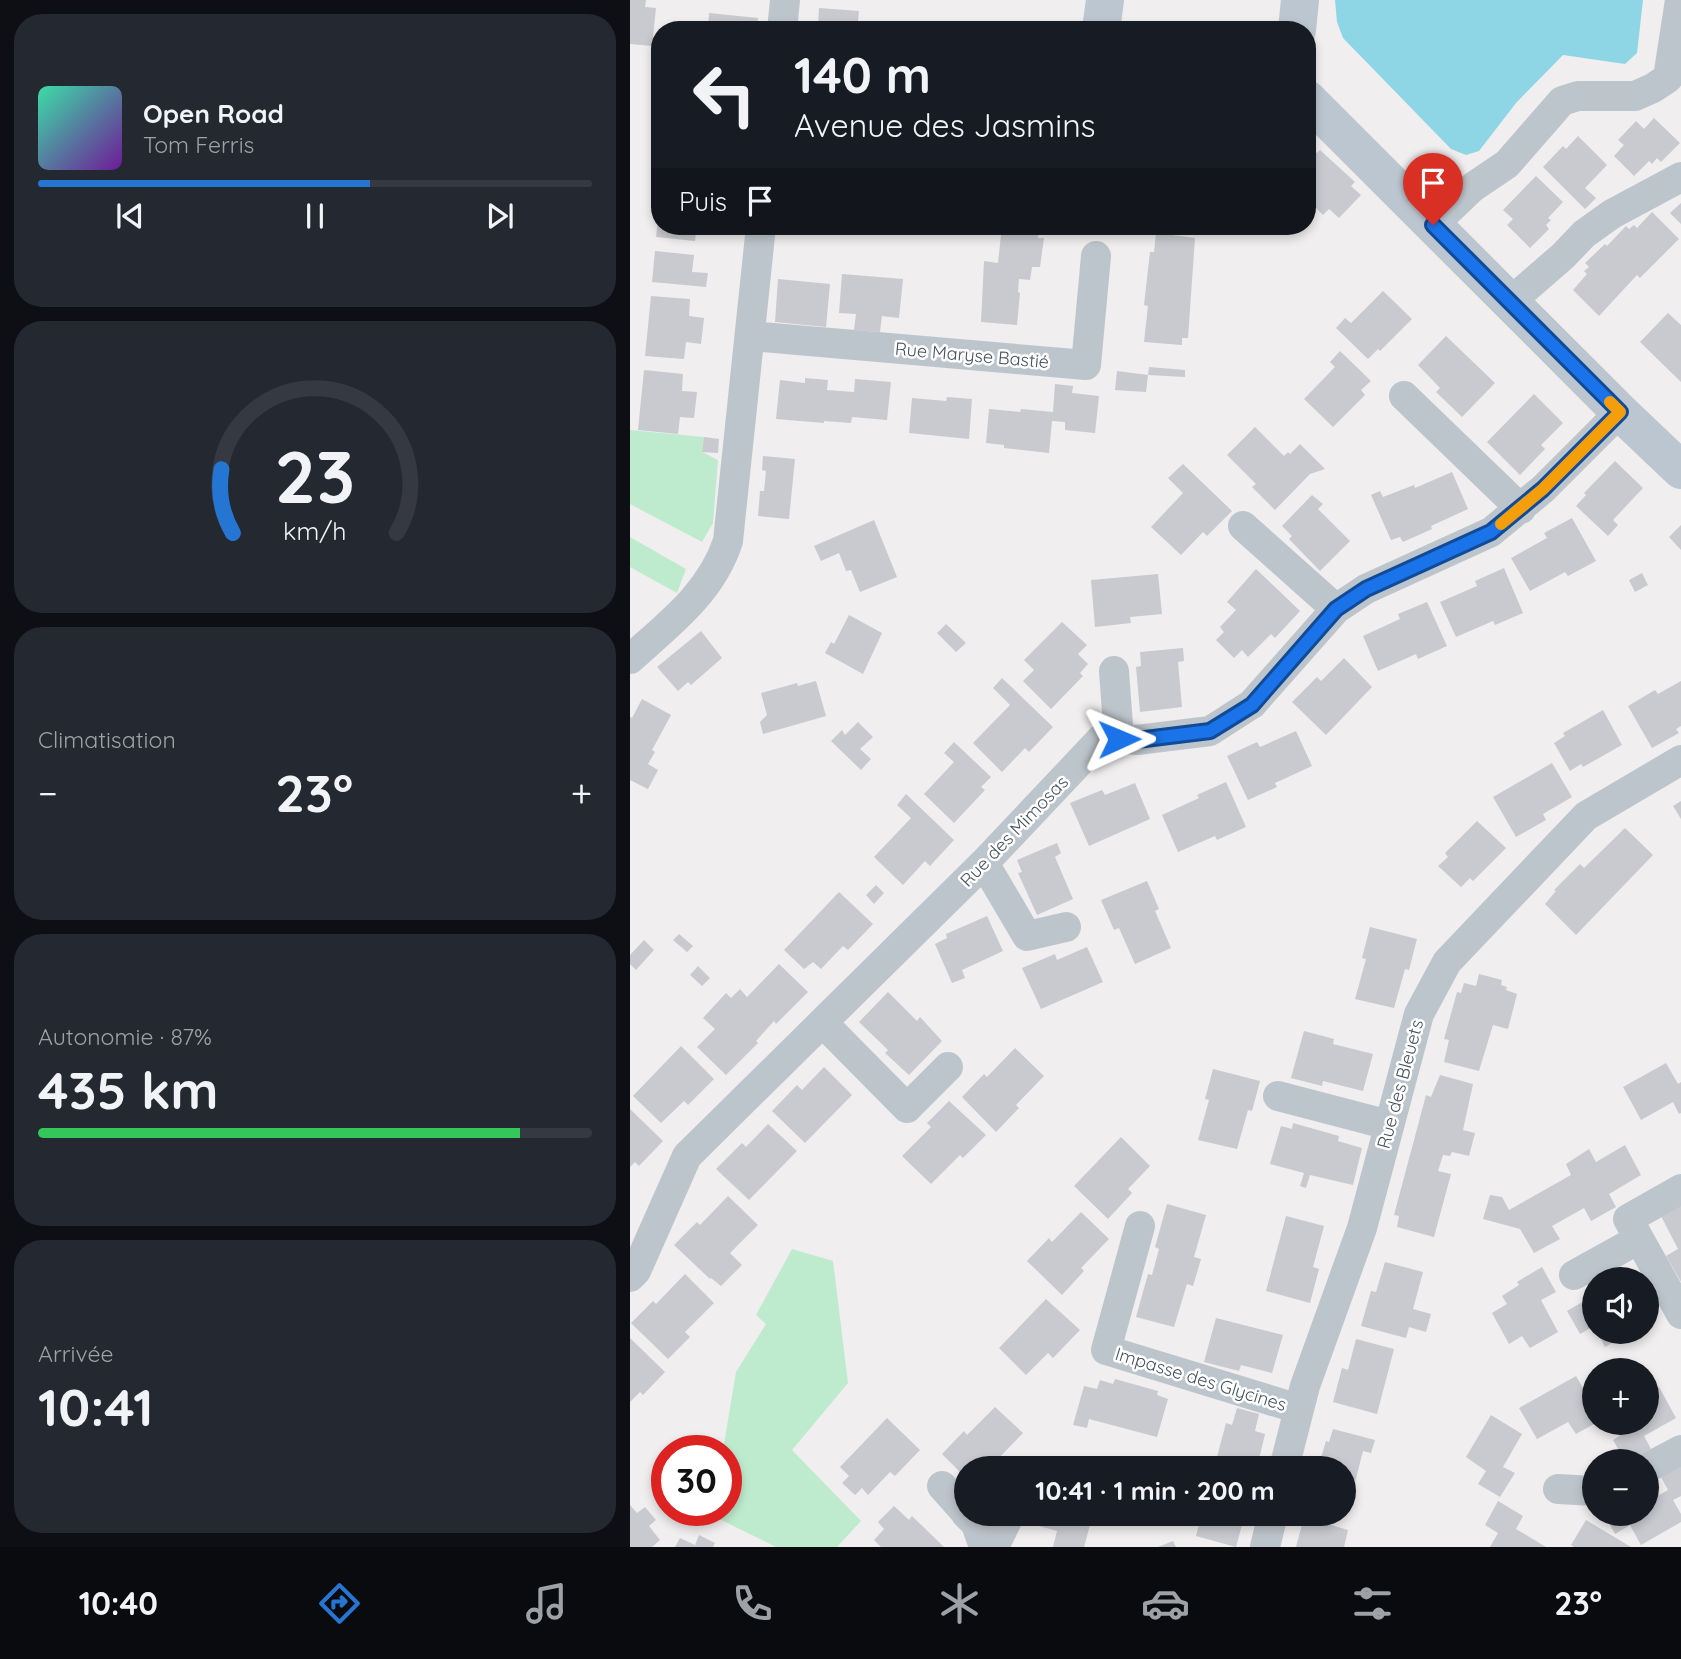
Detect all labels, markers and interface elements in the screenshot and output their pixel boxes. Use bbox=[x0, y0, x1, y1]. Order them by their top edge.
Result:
text: 140 m bbox=[794, 44, 931, 105]
icon: left bbox=[679, 49, 770, 140]
text: Open Road bbox=[143, 97, 284, 130]
text: Avenue des Jasmins bbox=[794, 105, 1096, 145]
text: Tom Ferris bbox=[143, 130, 254, 159]
pin bbox=[1403, 153, 1463, 225]
icon: arrive bbox=[1414, 164, 1452, 202]
icon: arrive bbox=[741, 182, 779, 220]
text: Puis bbox=[679, 185, 727, 218]
icon: previous bbox=[111, 197, 149, 235]
icon: pause bbox=[296, 197, 334, 235]
icon: next bbox=[481, 197, 519, 235]
street label: Rue Maryse Bastié bbox=[894, 337, 1050, 373]
text: 23 bbox=[275, 430, 355, 521]
text: km/h bbox=[283, 515, 347, 546]
position arrow bbox=[1082, 702, 1156, 776]
text: Climatisation bbox=[38, 725, 176, 754]
text: 23° bbox=[275, 760, 353, 825]
text: − bbox=[38, 769, 58, 817]
text: + bbox=[571, 769, 592, 817]
street label: Rue des Mimosas bbox=[955, 771, 1073, 891]
street label: Rue des Bleuets bbox=[1372, 1017, 1428, 1151]
text: Autonomie · 87% bbox=[38, 1022, 212, 1051]
text: 435 km bbox=[38, 1057, 219, 1122]
map controls bbox=[1582, 1267, 1659, 1526]
button: sound bbox=[1582, 1267, 1659, 1344]
text: Arrivée bbox=[38, 1339, 114, 1368]
street label: Impasse des Glycines bbox=[1113, 1342, 1289, 1416]
button: + bbox=[1582, 1358, 1659, 1435]
text: 10:41 bbox=[38, 1374, 154, 1439]
speed limit sign: 30 bbox=[651, 1435, 742, 1526]
button: − bbox=[1582, 1449, 1659, 1526]
text: 10:41 · 1 min · 200 m bbox=[1035, 1474, 1275, 1507]
icon: directions bbox=[315, 1579, 364, 1628]
icon: music bbox=[522, 1579, 571, 1628]
icon: phone bbox=[728, 1579, 777, 1628]
icon: climate bbox=[935, 1579, 984, 1628]
icon: car bbox=[1141, 1579, 1190, 1628]
icon: filters bbox=[1348, 1579, 1397, 1628]
text: 10:40 bbox=[79, 1583, 158, 1623]
text: 23° bbox=[1554, 1583, 1602, 1623]

